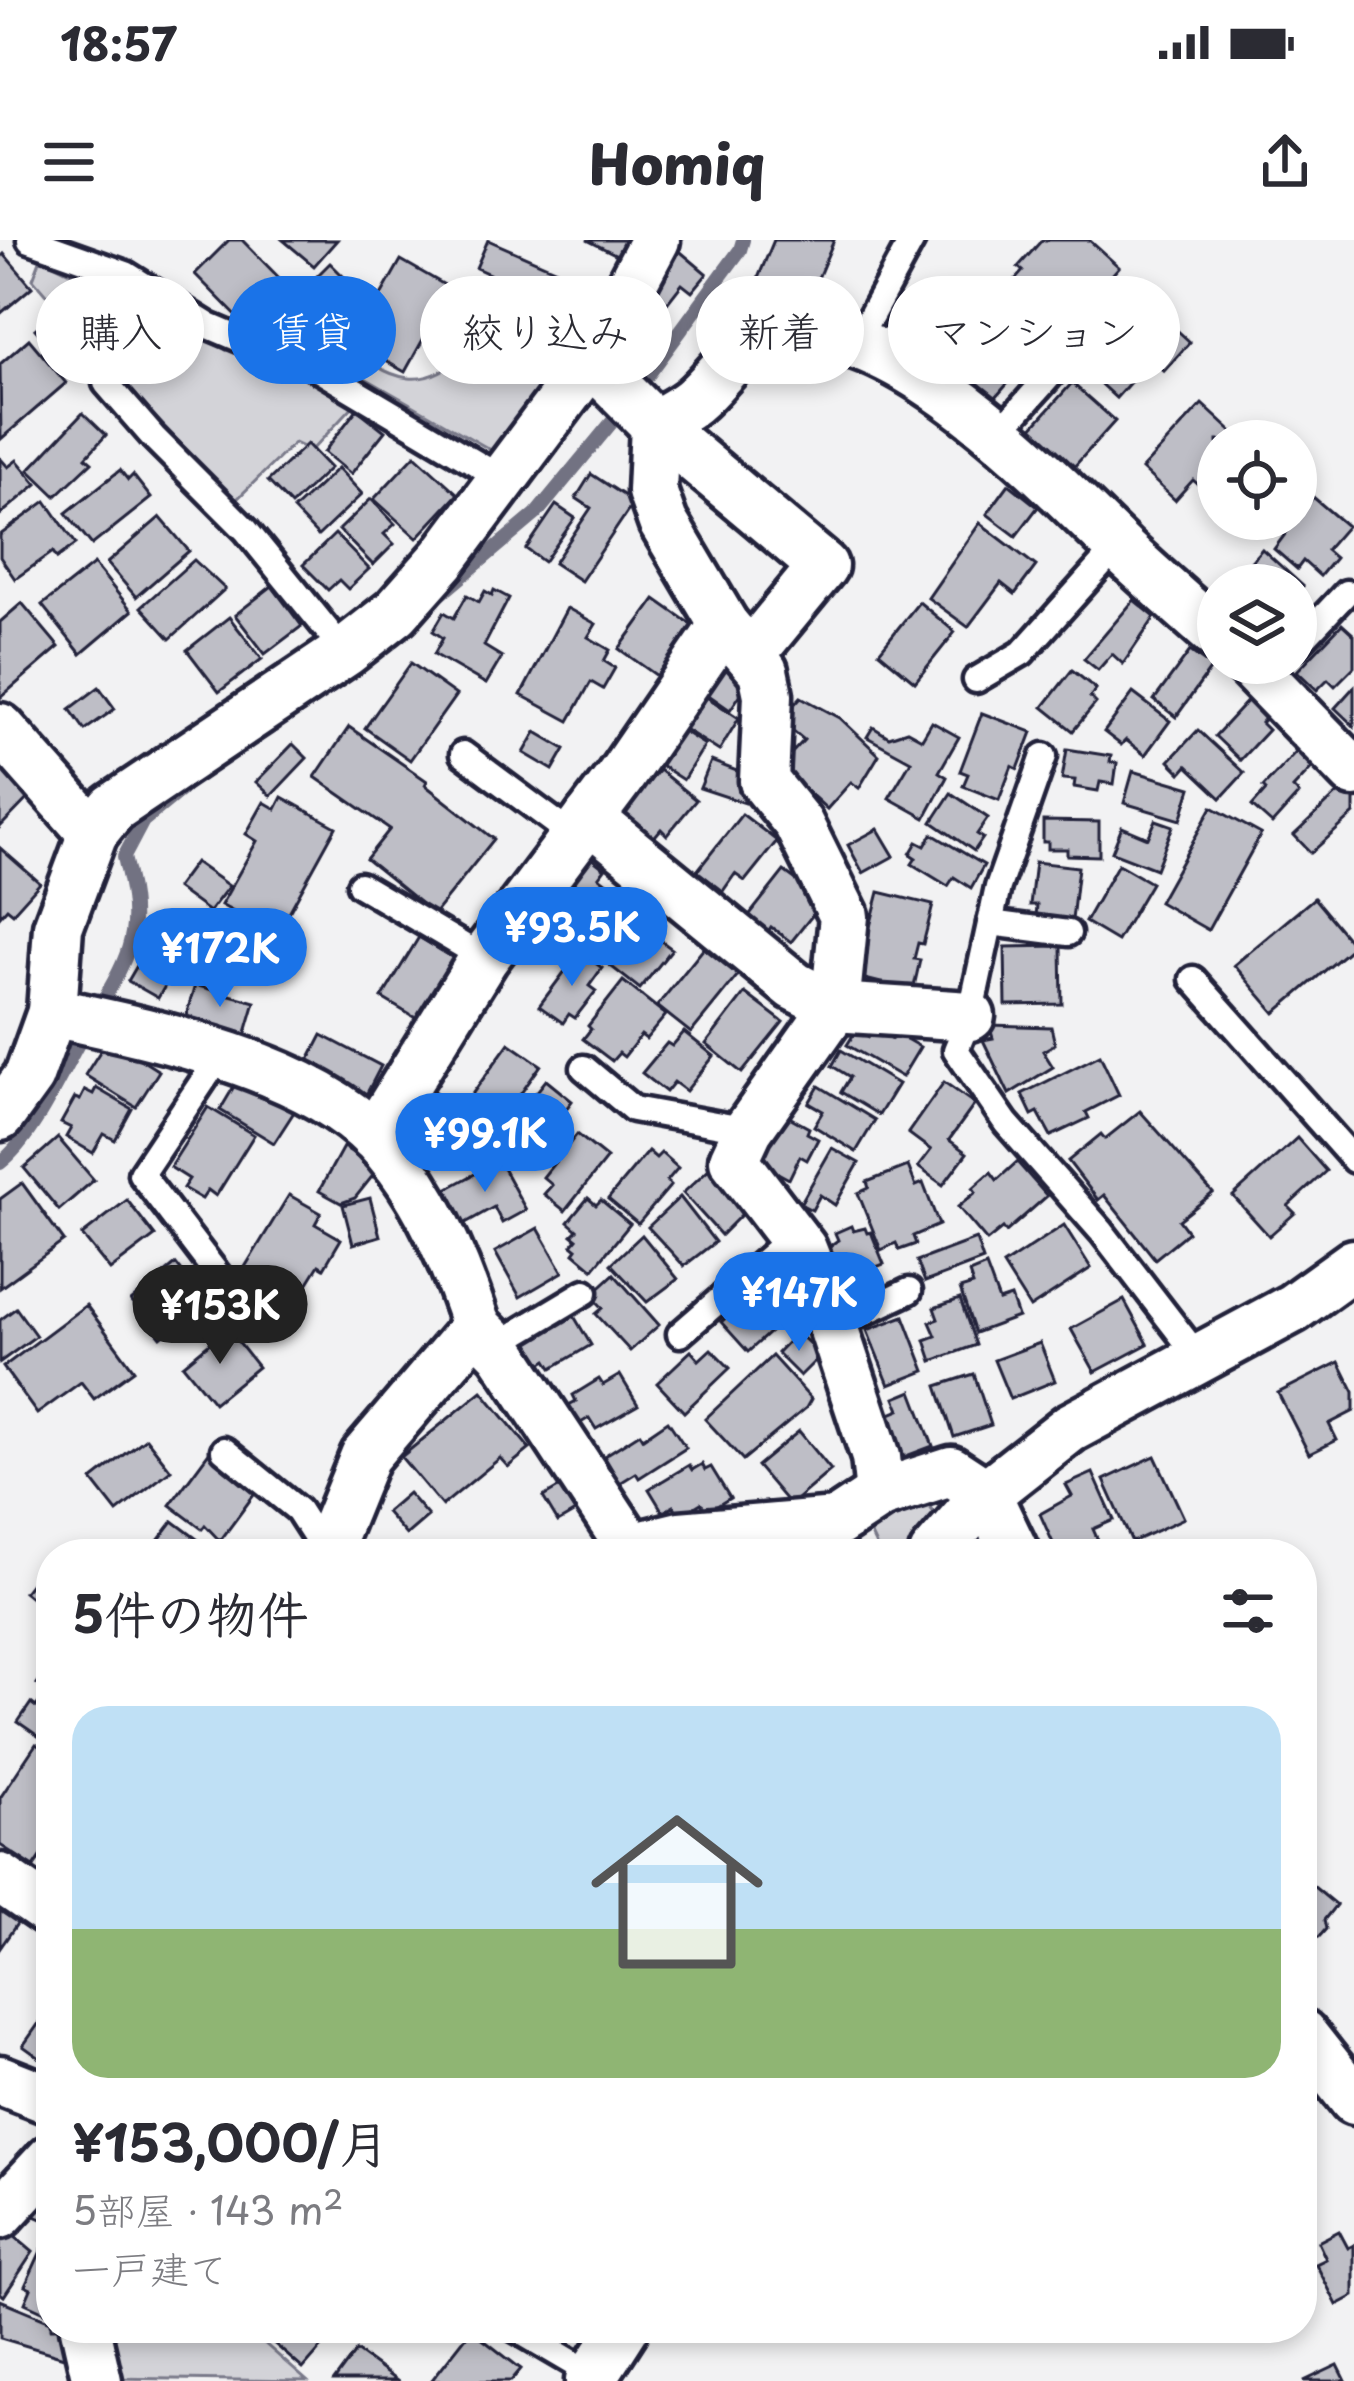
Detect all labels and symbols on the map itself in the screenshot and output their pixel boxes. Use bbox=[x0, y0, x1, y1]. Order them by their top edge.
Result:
pin: ¥93.5K bbox=[474, 887, 670, 989]
pin: ¥172K bbox=[136, 908, 304, 1010]
pin: ¥99.1K bbox=[387, 1093, 583, 1195]
pin: ¥147K bbox=[715, 1252, 883, 1354]
pin: ¥153K bbox=[136, 1265, 304, 1367]

